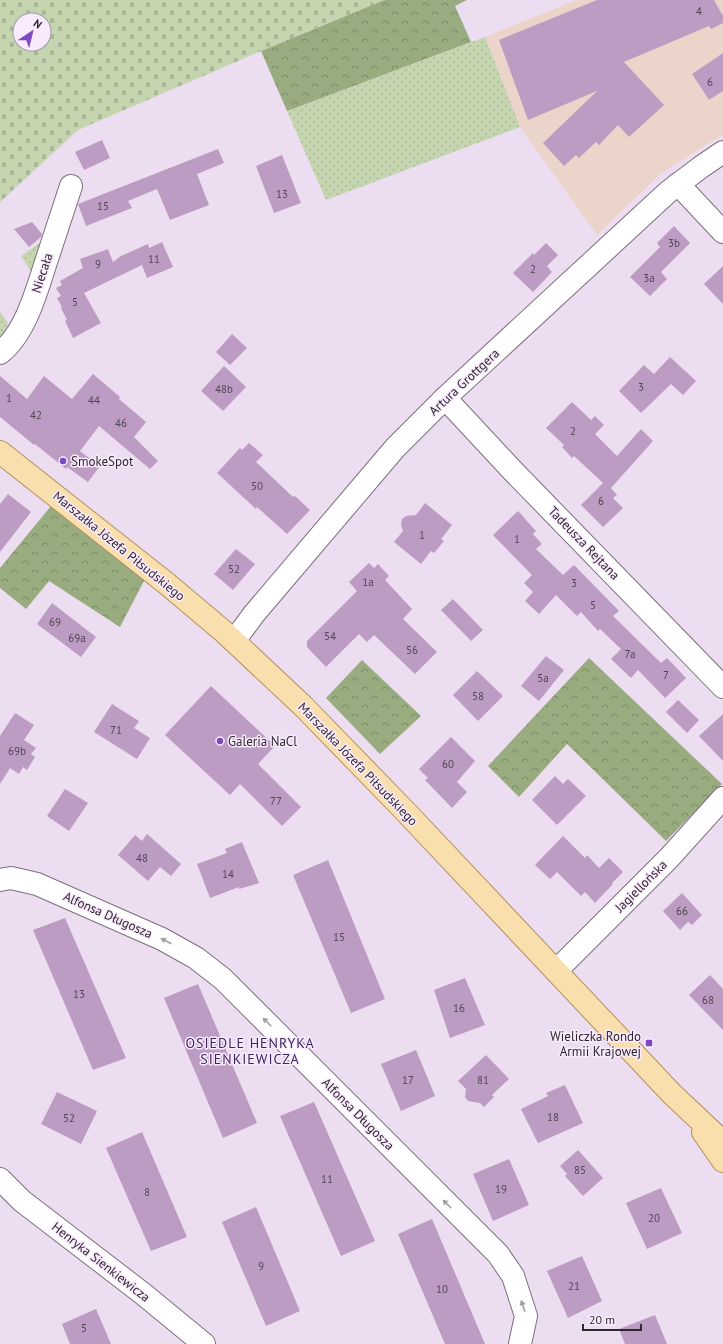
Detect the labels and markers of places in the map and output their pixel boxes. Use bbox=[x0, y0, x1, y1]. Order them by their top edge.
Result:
place label: SmokeSpot bbox=[71, 453, 134, 470]
marker: SmokeSpot bbox=[58, 456, 68, 466]
place label: Galeria NaCl bbox=[228, 733, 297, 750]
marker: Galeria NaCl bbox=[215, 736, 225, 746]
place label: Wieliczka Rondo Armii Krajowej bbox=[550, 1028, 641, 1060]
marker: Wieliczka Rondo Armii Krajowej bbox=[644, 1038, 654, 1048]

